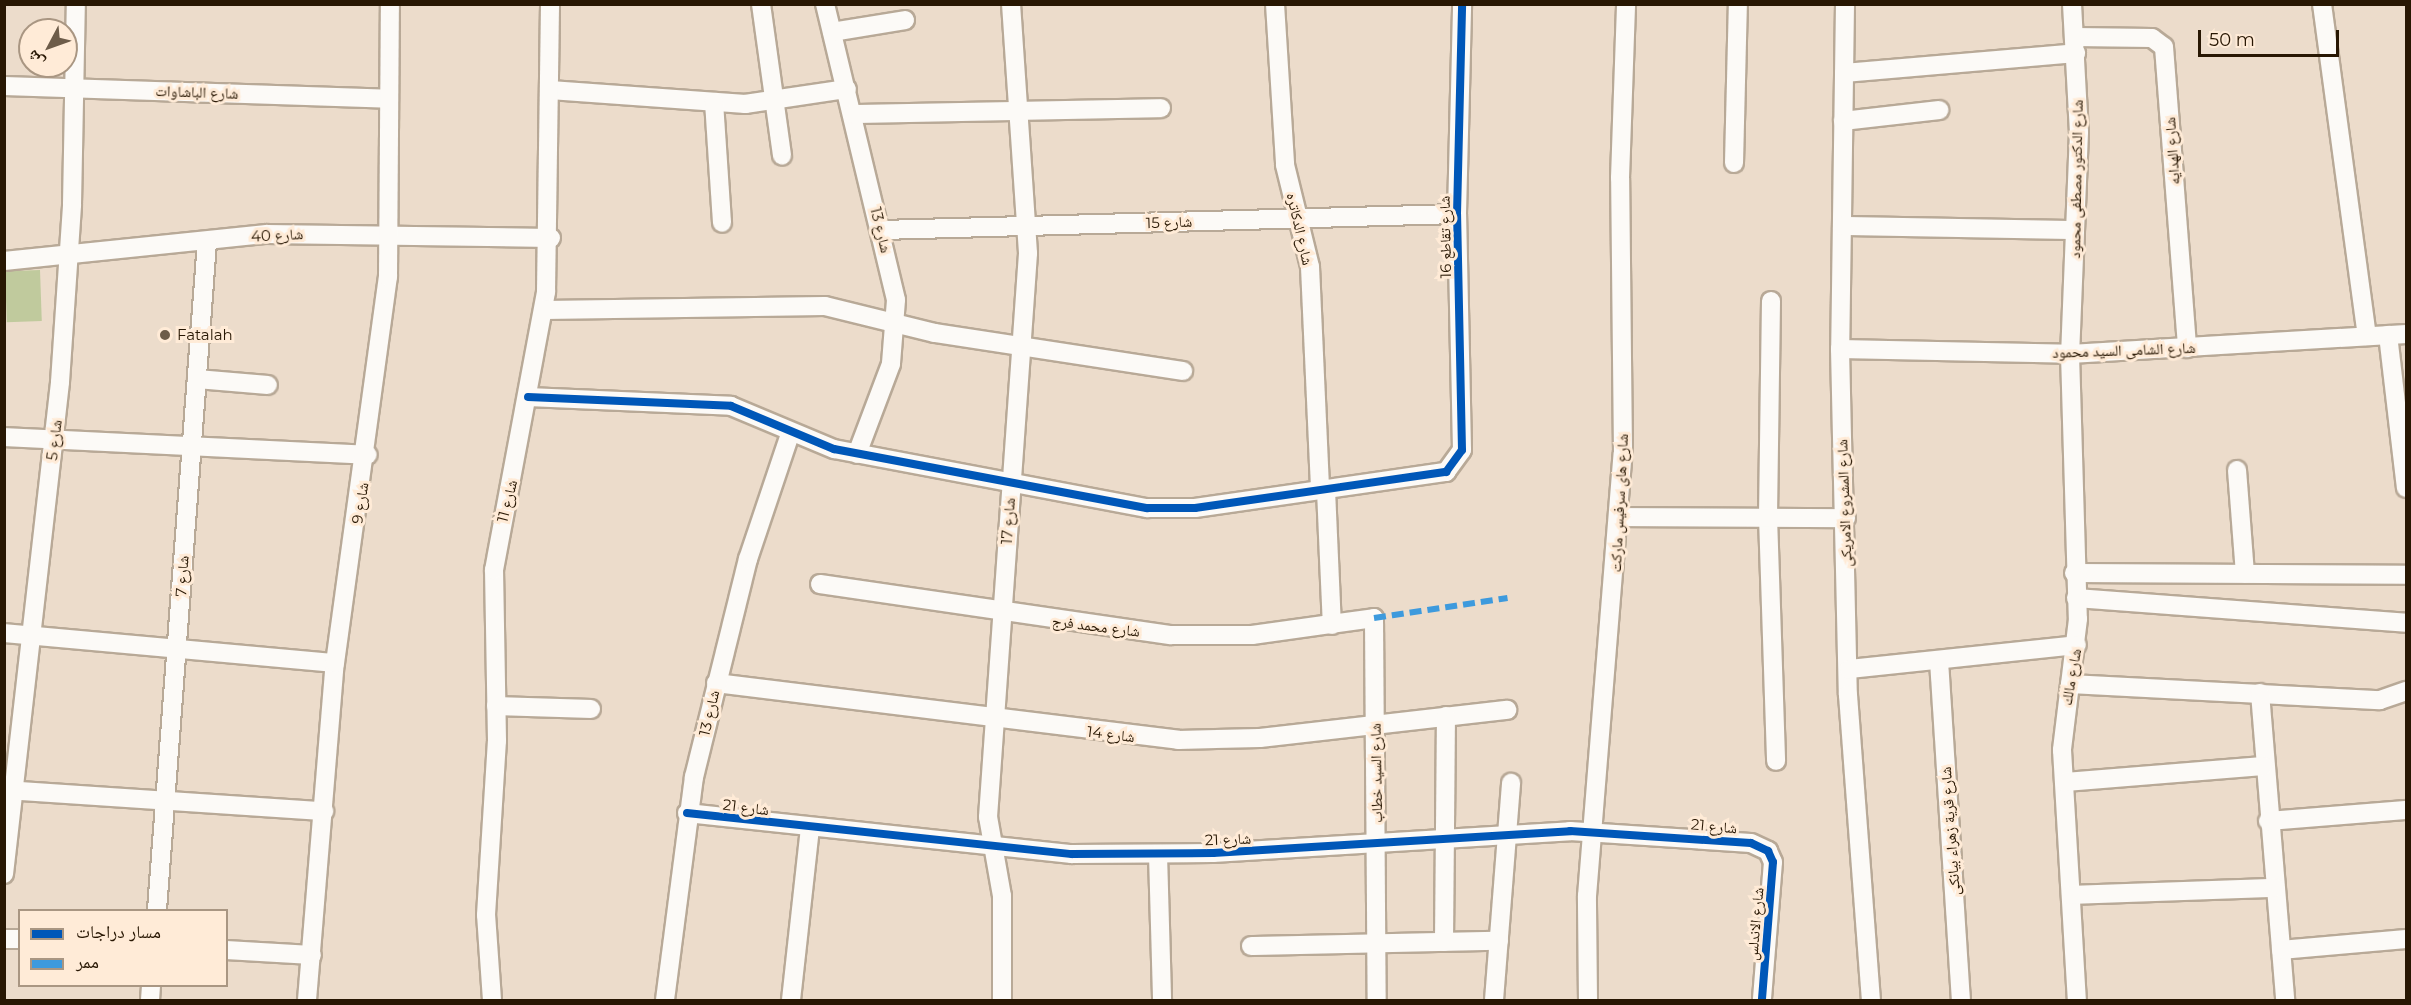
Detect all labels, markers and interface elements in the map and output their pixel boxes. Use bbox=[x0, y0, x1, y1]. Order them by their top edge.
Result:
north arrow bbox=[18, 18, 78, 78]
scale bar bbox=[2201, 18, 2342, 56]
text: 50 m bbox=[2209, 29, 2255, 51]
text: ش bbox=[23, 46, 48, 71]
street label: شارع الباشاوات bbox=[155, 82, 239, 102]
street label: شارع الدكتور مصطفى محمود bbox=[2066, 99, 2086, 259]
street label: شارع الهدايه bbox=[2161, 117, 2183, 185]
street label: شارع الدكاتره bbox=[1283, 191, 1317, 267]
street label: شارع تقاطع 16 bbox=[1435, 195, 1455, 279]
street label: شارع 13 bbox=[867, 205, 895, 255]
street label: شارع 15 bbox=[1146, 212, 1192, 232]
street label: شارع 40 bbox=[250, 225, 304, 245]
place label: Fatalah bbox=[177, 326, 233, 344]
marker: Fatalah bbox=[158, 328, 172, 342]
street label: شارع الشامى السيد محمود bbox=[2052, 339, 2196, 361]
street label: شارع 5 bbox=[43, 419, 65, 461]
street label: شارع هاى سرفيس ماركت bbox=[1606, 433, 1632, 573]
street label: شارع المشروع الامريكى bbox=[1833, 439, 1855, 567]
street label: شارع 11 bbox=[493, 478, 521, 524]
street label: شارع 9 bbox=[348, 481, 372, 525]
street label: شارع 17 bbox=[997, 497, 1019, 545]
street label: شارع 7 bbox=[172, 555, 192, 597]
street label: شارع محمد فرج bbox=[1051, 612, 1141, 640]
street label: شارع مالك bbox=[2057, 647, 2085, 707]
street label: شارع 13 bbox=[695, 688, 723, 738]
street label: شارع 14 bbox=[1086, 722, 1136, 746]
street label: شارع السيد خطاب bbox=[1366, 723, 1386, 823]
street label: شارع قرية زهراء بيانكى bbox=[1937, 766, 1963, 896]
street label: شارع 21 bbox=[722, 795, 770, 819]
street label: شارع 21 bbox=[1690, 815, 1738, 837]
street label: شارع 21 bbox=[1205, 829, 1251, 849]
street label: شارع الاندلس bbox=[1743, 887, 1767, 961]
legend bbox=[18, 909, 228, 987]
text: مسار دراجات bbox=[76, 921, 161, 943]
text: ممر bbox=[76, 951, 99, 973]

